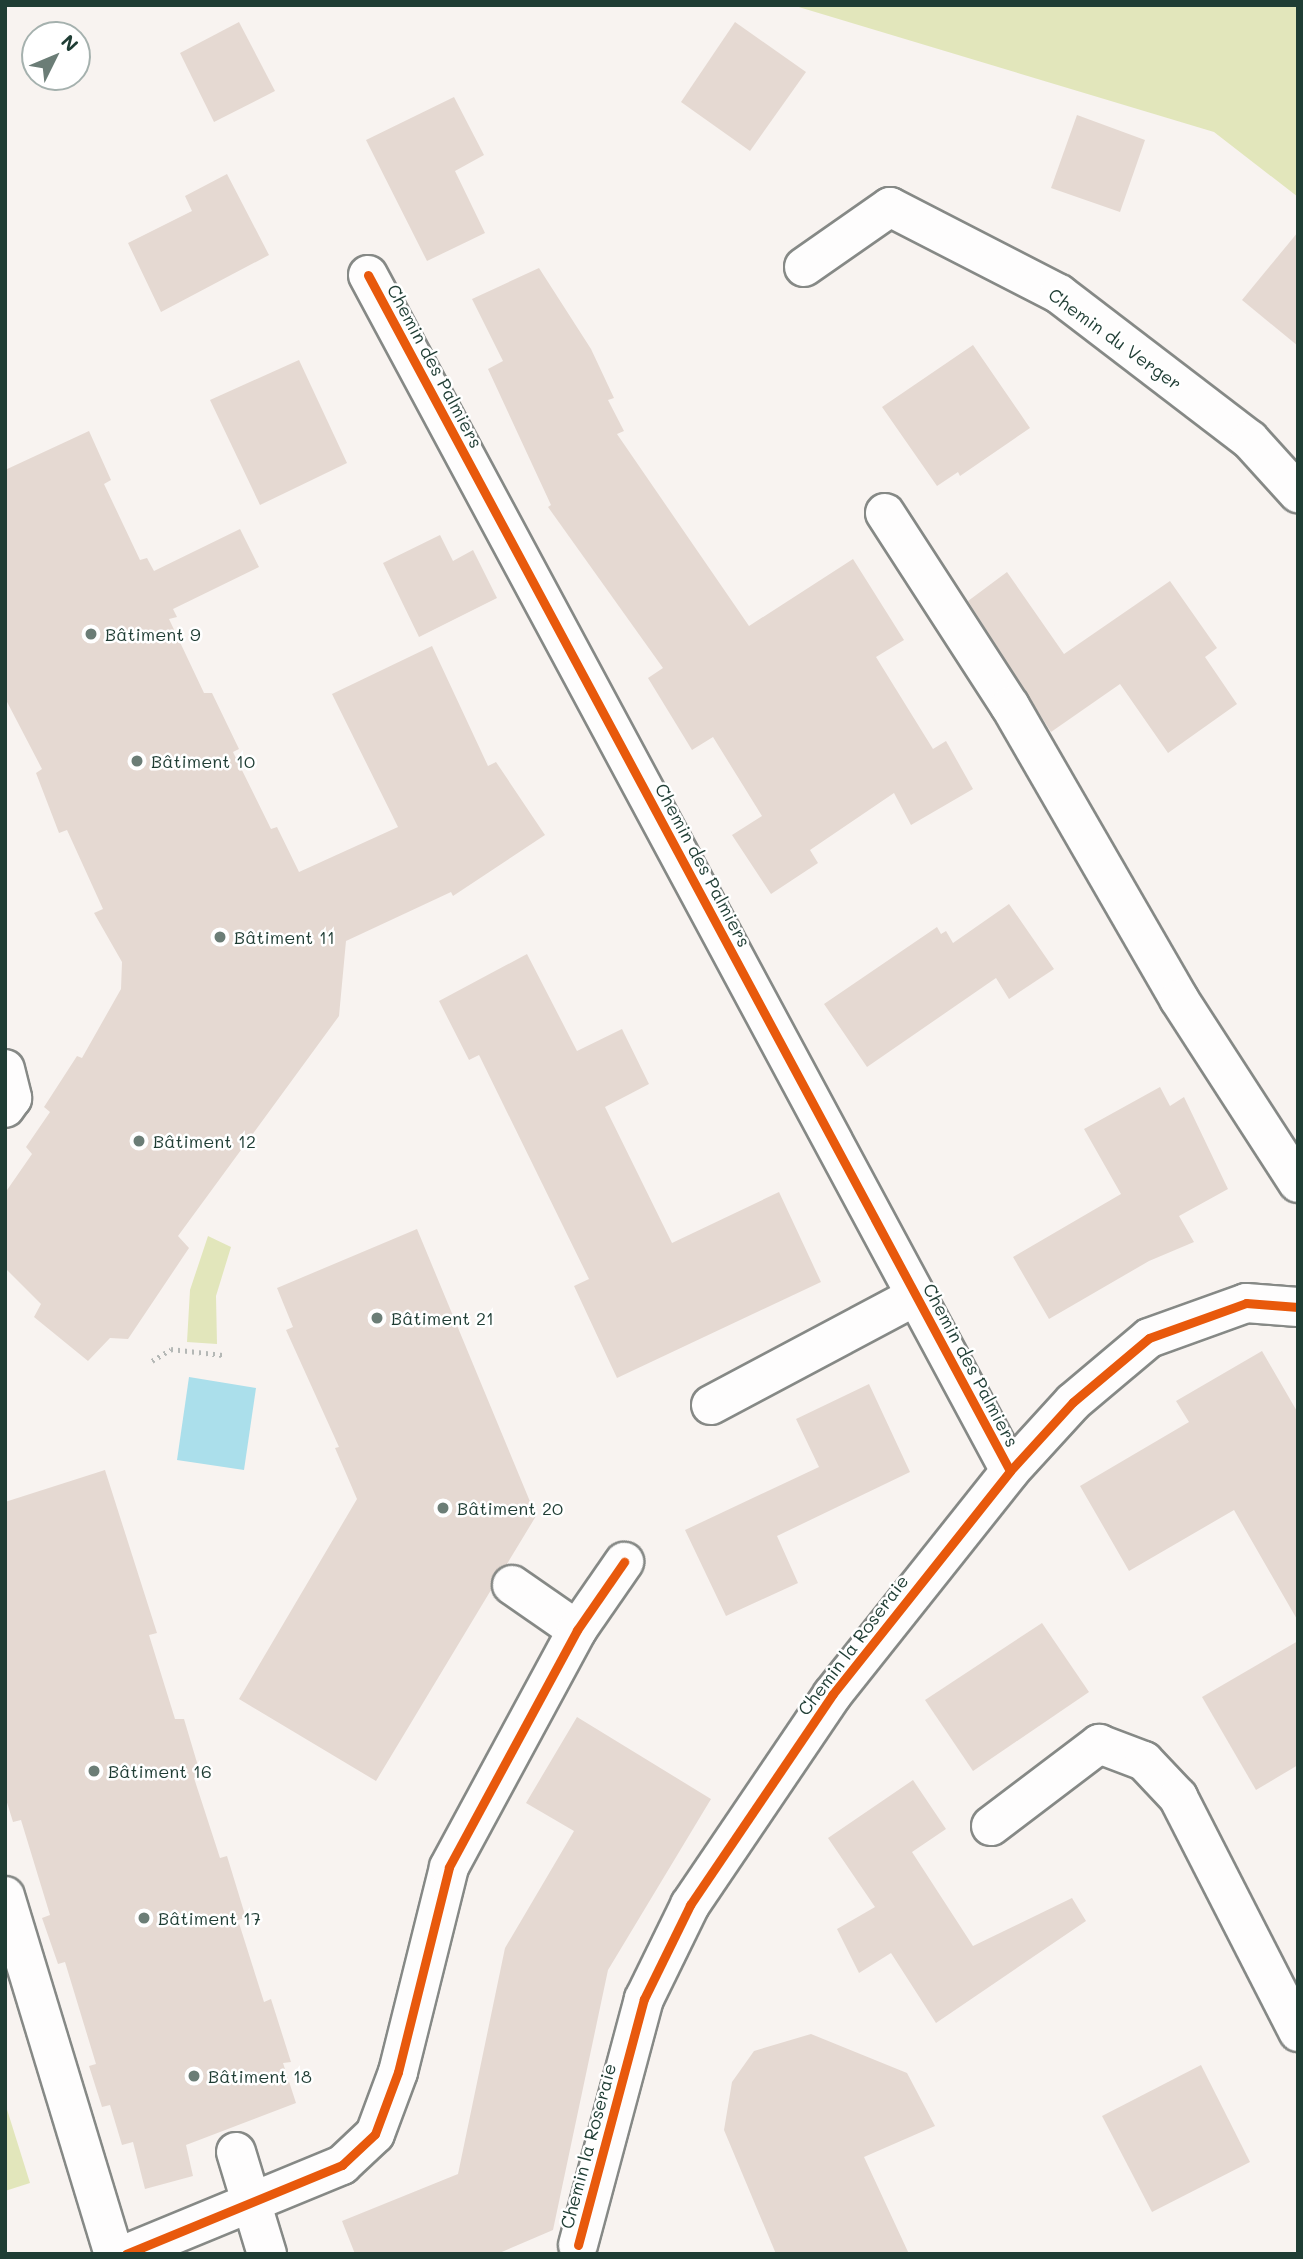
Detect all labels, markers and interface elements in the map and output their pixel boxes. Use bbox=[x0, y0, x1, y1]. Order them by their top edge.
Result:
north arrow bbox=[21, 21, 91, 91]
text: N bbox=[56, 29, 84, 56]
street label: Chemin des Palmiers bbox=[383, 280, 487, 452]
street label: Chemin du Verger bbox=[1044, 283, 1186, 395]
place label: Bâtiment 9 bbox=[105, 623, 201, 645]
marker: Bâtiment 9 bbox=[83, 626, 99, 642]
place label: Bâtiment 10 bbox=[151, 750, 255, 772]
marker: Bâtiment 10 bbox=[129, 753, 145, 769]
street label: Chemin des Palmiers bbox=[651, 779, 755, 951]
place label: Bâtiment 11 bbox=[234, 926, 335, 948]
marker: Bâtiment 11 bbox=[212, 929, 228, 945]
place label: Bâtiment 12 bbox=[153, 1130, 256, 1152]
marker: Bâtiment 12 bbox=[131, 1133, 147, 1149]
street label: Chemin des Palmiers bbox=[919, 1279, 1023, 1451]
place label: Bâtiment 21 bbox=[391, 1307, 494, 1329]
marker: Bâtiment 21 bbox=[369, 1310, 385, 1326]
place label: Bâtiment 20 bbox=[457, 1497, 563, 1519]
marker: Bâtiment 20 bbox=[435, 1500, 451, 1516]
street label: Chemin la Roseraie bbox=[793, 1571, 913, 1719]
place label: Bâtiment 16 bbox=[108, 1760, 212, 1782]
marker: Bâtiment 16 bbox=[86, 1763, 102, 1779]
place label: Bâtiment 17 bbox=[158, 1907, 261, 1929]
marker: Bâtiment 17 bbox=[136, 1910, 152, 1926]
street label: Chemin la Roseraie bbox=[556, 2061, 620, 2231]
place label: Bâtiment 18 bbox=[208, 2065, 312, 2087]
marker: Bâtiment 18 bbox=[186, 2068, 202, 2084]

